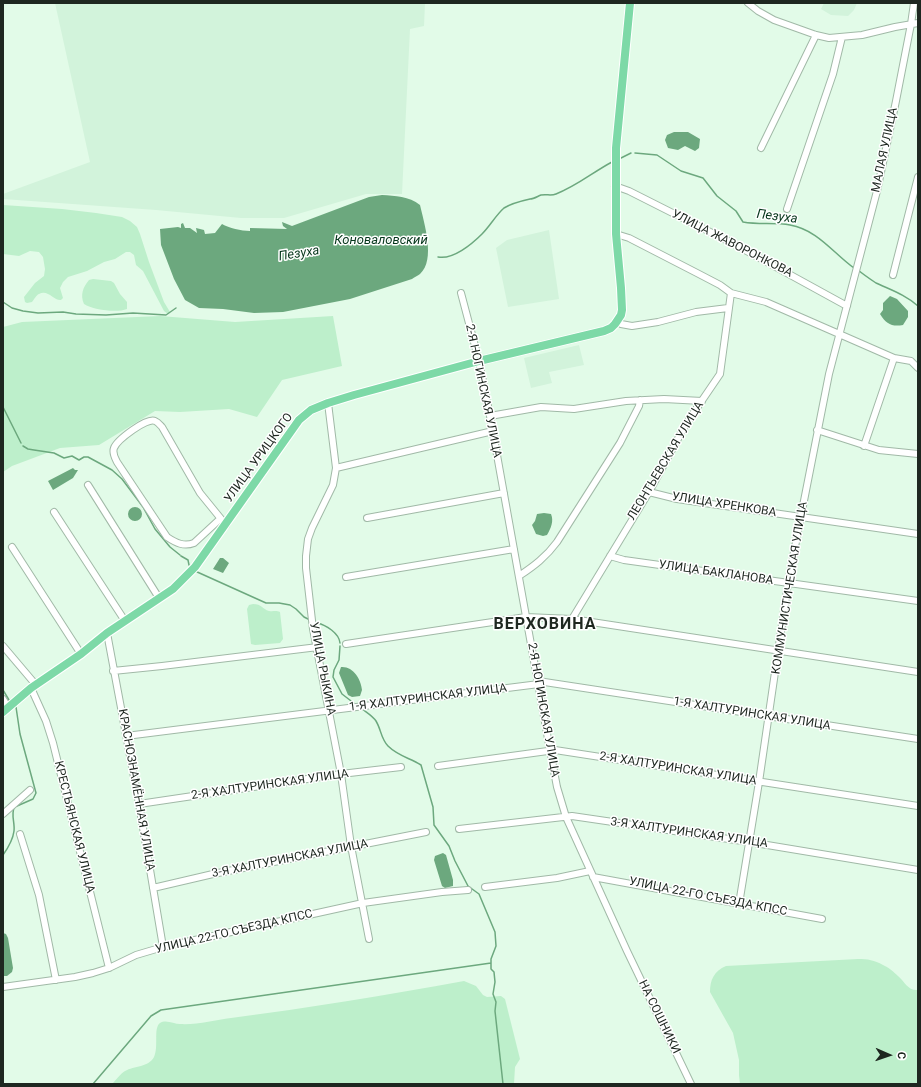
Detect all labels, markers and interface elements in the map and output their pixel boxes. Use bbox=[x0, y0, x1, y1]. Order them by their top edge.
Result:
street label: МАЛАЯ УЛИЦА bbox=[869, 106, 901, 194]
street label: УЛИЦА ЖАВОРОНКОВА bbox=[669, 207, 795, 281]
water label: Пезуха bbox=[756, 207, 798, 227]
water label: Коноваловский bbox=[334, 233, 428, 249]
water label: Пезуха bbox=[277, 243, 321, 265]
street label: 2-Я НОГИНСКАЯ УЛИЦА bbox=[462, 323, 504, 459]
street label: ЛЕОНТЬЕВСКАЯ УЛИЦА bbox=[625, 399, 707, 523]
street label: УЛИЦА УРИЦКОГО bbox=[222, 411, 296, 505]
street label: УЛИЦА ХРЕНКОВА bbox=[671, 490, 777, 520]
street label: КОММУНИСТИЧЕСКАЯ УЛИЦА bbox=[769, 501, 811, 675]
street label: УЛИЦА БАКЛАНОВА bbox=[658, 558, 774, 588]
district label: ВЕРХОВИНА bbox=[494, 615, 596, 635]
street label: УЛИЦА РЫКИНА bbox=[306, 621, 338, 717]
street label: 2-Я НОГИНСКАЯ УЛИЦА bbox=[524, 642, 562, 778]
street label: 1-Я ХАЛТУРИНСКАЯ УЛИЦА bbox=[348, 681, 508, 715]
street label: 1-Я ХАЛТУРИНСКАЯ УЛИЦА bbox=[672, 694, 832, 734]
street label: КРАСНОЗНАМЁННАЯ УЛИЦА bbox=[115, 708, 157, 872]
street label: 2-Я ХАЛТУРИНСКАЯ УЛИЦА bbox=[598, 749, 758, 789]
street label: КРЕСТЬЯНСКАЯ УЛИЦА bbox=[51, 759, 97, 895]
street label: 2-Я ХАЛТУРИНСКАЯ УЛИЦА bbox=[190, 767, 350, 803]
street label: 3-Я ХАЛТУРИНСКАЯ УЛИЦА bbox=[609, 815, 769, 851]
street label: 3-Я ХАЛТУРИНСКАЯ УЛИЦА bbox=[211, 837, 369, 881]
street label: УЛИЦА 22-ГО СЪЕЗДА КПСС bbox=[628, 875, 788, 919]
street label: УЛИЦА 22-ГО СЪЕЗДА КПСС bbox=[154, 907, 314, 957]
street label: НА СОШНИКИ bbox=[635, 978, 683, 1056]
north arrow bbox=[869, 1035, 909, 1075]
text: С bbox=[895, 1052, 908, 1059]

